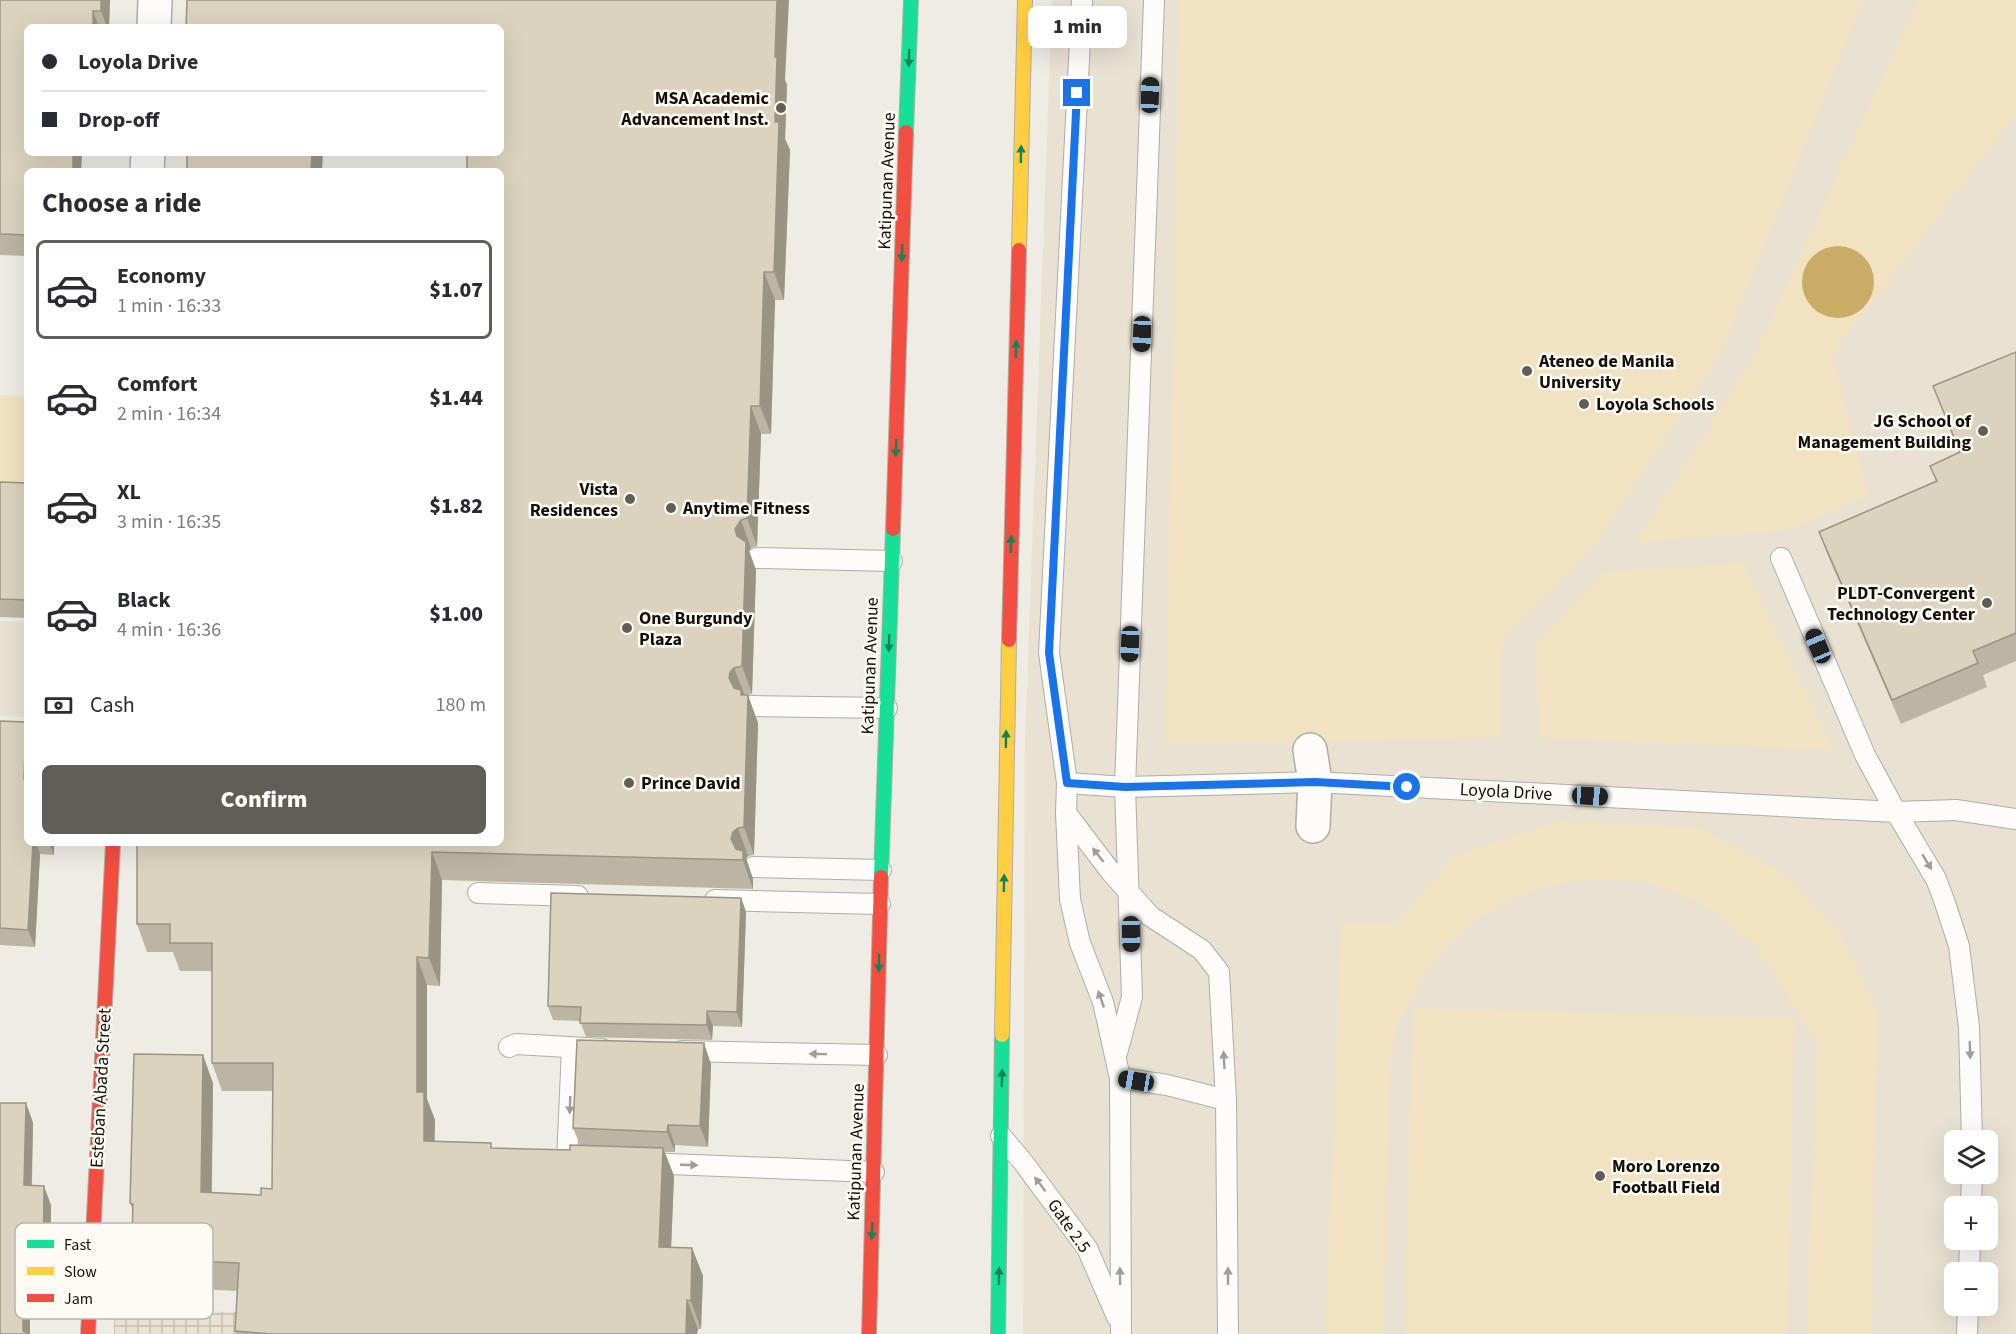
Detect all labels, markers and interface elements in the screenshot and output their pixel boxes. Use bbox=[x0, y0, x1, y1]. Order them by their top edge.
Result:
callout: 1 min bbox=[1028, 6, 1126, 48]
text: 1 min bbox=[1053, 13, 1102, 41]
text: Loyola Drive bbox=[78, 46, 198, 78]
one-way arrow bbox=[905, 49, 914, 68]
car bbox=[1140, 77, 1160, 113]
route end bbox=[1063, 79, 1090, 106]
place label: MSA Academic Advancement Inst. bbox=[620, 86, 770, 132]
marker: MSA Academic Advancement Inst. bbox=[774, 101, 788, 115]
text: Drop-off bbox=[78, 104, 159, 136]
street label: Katipunan Avenue bbox=[872, 112, 902, 250]
one-way arrow bbox=[1016, 145, 1026, 164]
text: Choose a ride bbox=[42, 184, 202, 223]
one-way arrow bbox=[898, 244, 907, 263]
text: Economy bbox=[117, 260, 206, 292]
icon: car bbox=[45, 263, 99, 317]
text: $1.07 bbox=[429, 274, 483, 306]
text: 1 min · 16:33 bbox=[117, 292, 221, 320]
car bbox=[1132, 316, 1152, 352]
one-way arrow bbox=[1011, 340, 1021, 359]
place label: Ateneo de Manila University bbox=[1538, 349, 1674, 395]
marker: Ateneo de Manila University bbox=[1520, 364, 1534, 378]
text: Comfort bbox=[117, 368, 198, 400]
icon: car bbox=[45, 371, 99, 425]
text: $1.44 bbox=[429, 382, 483, 414]
place label: Loyola Schools bbox=[1596, 392, 1714, 417]
marker: Loyola Schools bbox=[1577, 397, 1591, 411]
text: 2 min · 16:34 bbox=[117, 400, 221, 428]
place label: JG School of Management Building bbox=[1797, 409, 1972, 455]
marker: JG School of Management Building bbox=[1976, 424, 1990, 438]
one-way arrow bbox=[891, 439, 900, 458]
text: XL bbox=[117, 476, 141, 508]
place label: Vista Residences bbox=[530, 477, 618, 523]
icon: car bbox=[45, 479, 99, 533]
text: $1.82 bbox=[429, 490, 483, 522]
marker: Vista Residences bbox=[623, 492, 637, 506]
place label: Anytime Fitness bbox=[682, 496, 810, 521]
marker: Anytime Fitness bbox=[664, 501, 678, 515]
text: 3 min · 16:35 bbox=[117, 508, 221, 536]
one-way arrow bbox=[1006, 535, 1016, 554]
place label: PLDT-Convergent Technology Center bbox=[1827, 581, 1976, 627]
text: Black bbox=[117, 584, 171, 616]
icon: car bbox=[45, 587, 99, 641]
marker: PLDT-Convergent Technology Center bbox=[1980, 596, 1994, 610]
street label: Katipunan Avenue bbox=[855, 597, 885, 735]
text: $1.00 bbox=[429, 598, 483, 630]
place label: One Burgundy Plaza bbox=[639, 606, 753, 652]
text: 4 min · 16:36 bbox=[117, 616, 221, 644]
marker: One Burgundy Plaza bbox=[620, 621, 634, 635]
car bbox=[1120, 626, 1140, 662]
car bbox=[1803, 626, 1833, 666]
one-way arrow bbox=[884, 634, 894, 653]
icon: cash bbox=[42, 689, 75, 722]
text: Cash bbox=[90, 689, 135, 721]
text: 180 m bbox=[436, 691, 486, 719]
one-way arrow bbox=[1002, 730, 1011, 749]
button: Confirm bbox=[42, 765, 486, 834]
place label: Prince David bbox=[641, 771, 741, 796]
route start bbox=[1393, 773, 1420, 800]
marker: Prince David bbox=[622, 776, 636, 790]
street label: Loyola Drive bbox=[1459, 777, 1553, 807]
car bbox=[1572, 786, 1608, 806]
one-way arrow bbox=[1091, 847, 1104, 863]
one-way arrow bbox=[1921, 854, 1932, 870]
one-way arrow bbox=[999, 873, 1009, 892]
car bbox=[1122, 916, 1140, 952]
one-way arrow bbox=[874, 953, 884, 972]
one-way arrow bbox=[1096, 990, 1106, 1008]
street label: Esteban Abada Street bbox=[84, 1007, 118, 1169]
one-way arrow bbox=[1965, 1041, 1975, 1060]
one-way arrow bbox=[809, 1049, 828, 1059]
one-way arrow bbox=[1220, 1050, 1229, 1069]
one-way arrow bbox=[997, 1068, 1007, 1087]
car bbox=[1117, 1069, 1155, 1093]
street label: Katipunan Avenue bbox=[841, 1083, 871, 1221]
one-way arrow bbox=[565, 1095, 574, 1114]
map controls bbox=[1944, 1130, 1998, 1316]
button: layers bbox=[1944, 1130, 1998, 1184]
place label: Moro Lorenzo Football Field bbox=[1612, 1154, 1720, 1200]
one-way arrow bbox=[679, 1160, 698, 1169]
marker: Moro Lorenzo Football Field bbox=[1593, 1169, 1607, 1183]
one-way arrow bbox=[1034, 1177, 1046, 1192]
street label: Gate 2.5 bbox=[1041, 1194, 1097, 1258]
button: + bbox=[1944, 1196, 1998, 1250]
one-way arrow bbox=[867, 1221, 876, 1240]
legend bbox=[15, 1223, 213, 1319]
text: Fast bbox=[64, 1234, 92, 1256]
text: Slow bbox=[64, 1261, 97, 1283]
button: − bbox=[1944, 1262, 1998, 1316]
one-way arrow bbox=[994, 1266, 1004, 1285]
one-way arrow bbox=[1115, 1266, 1125, 1285]
one-way arrow bbox=[1223, 1266, 1233, 1285]
text: Jam bbox=[64, 1288, 93, 1310]

